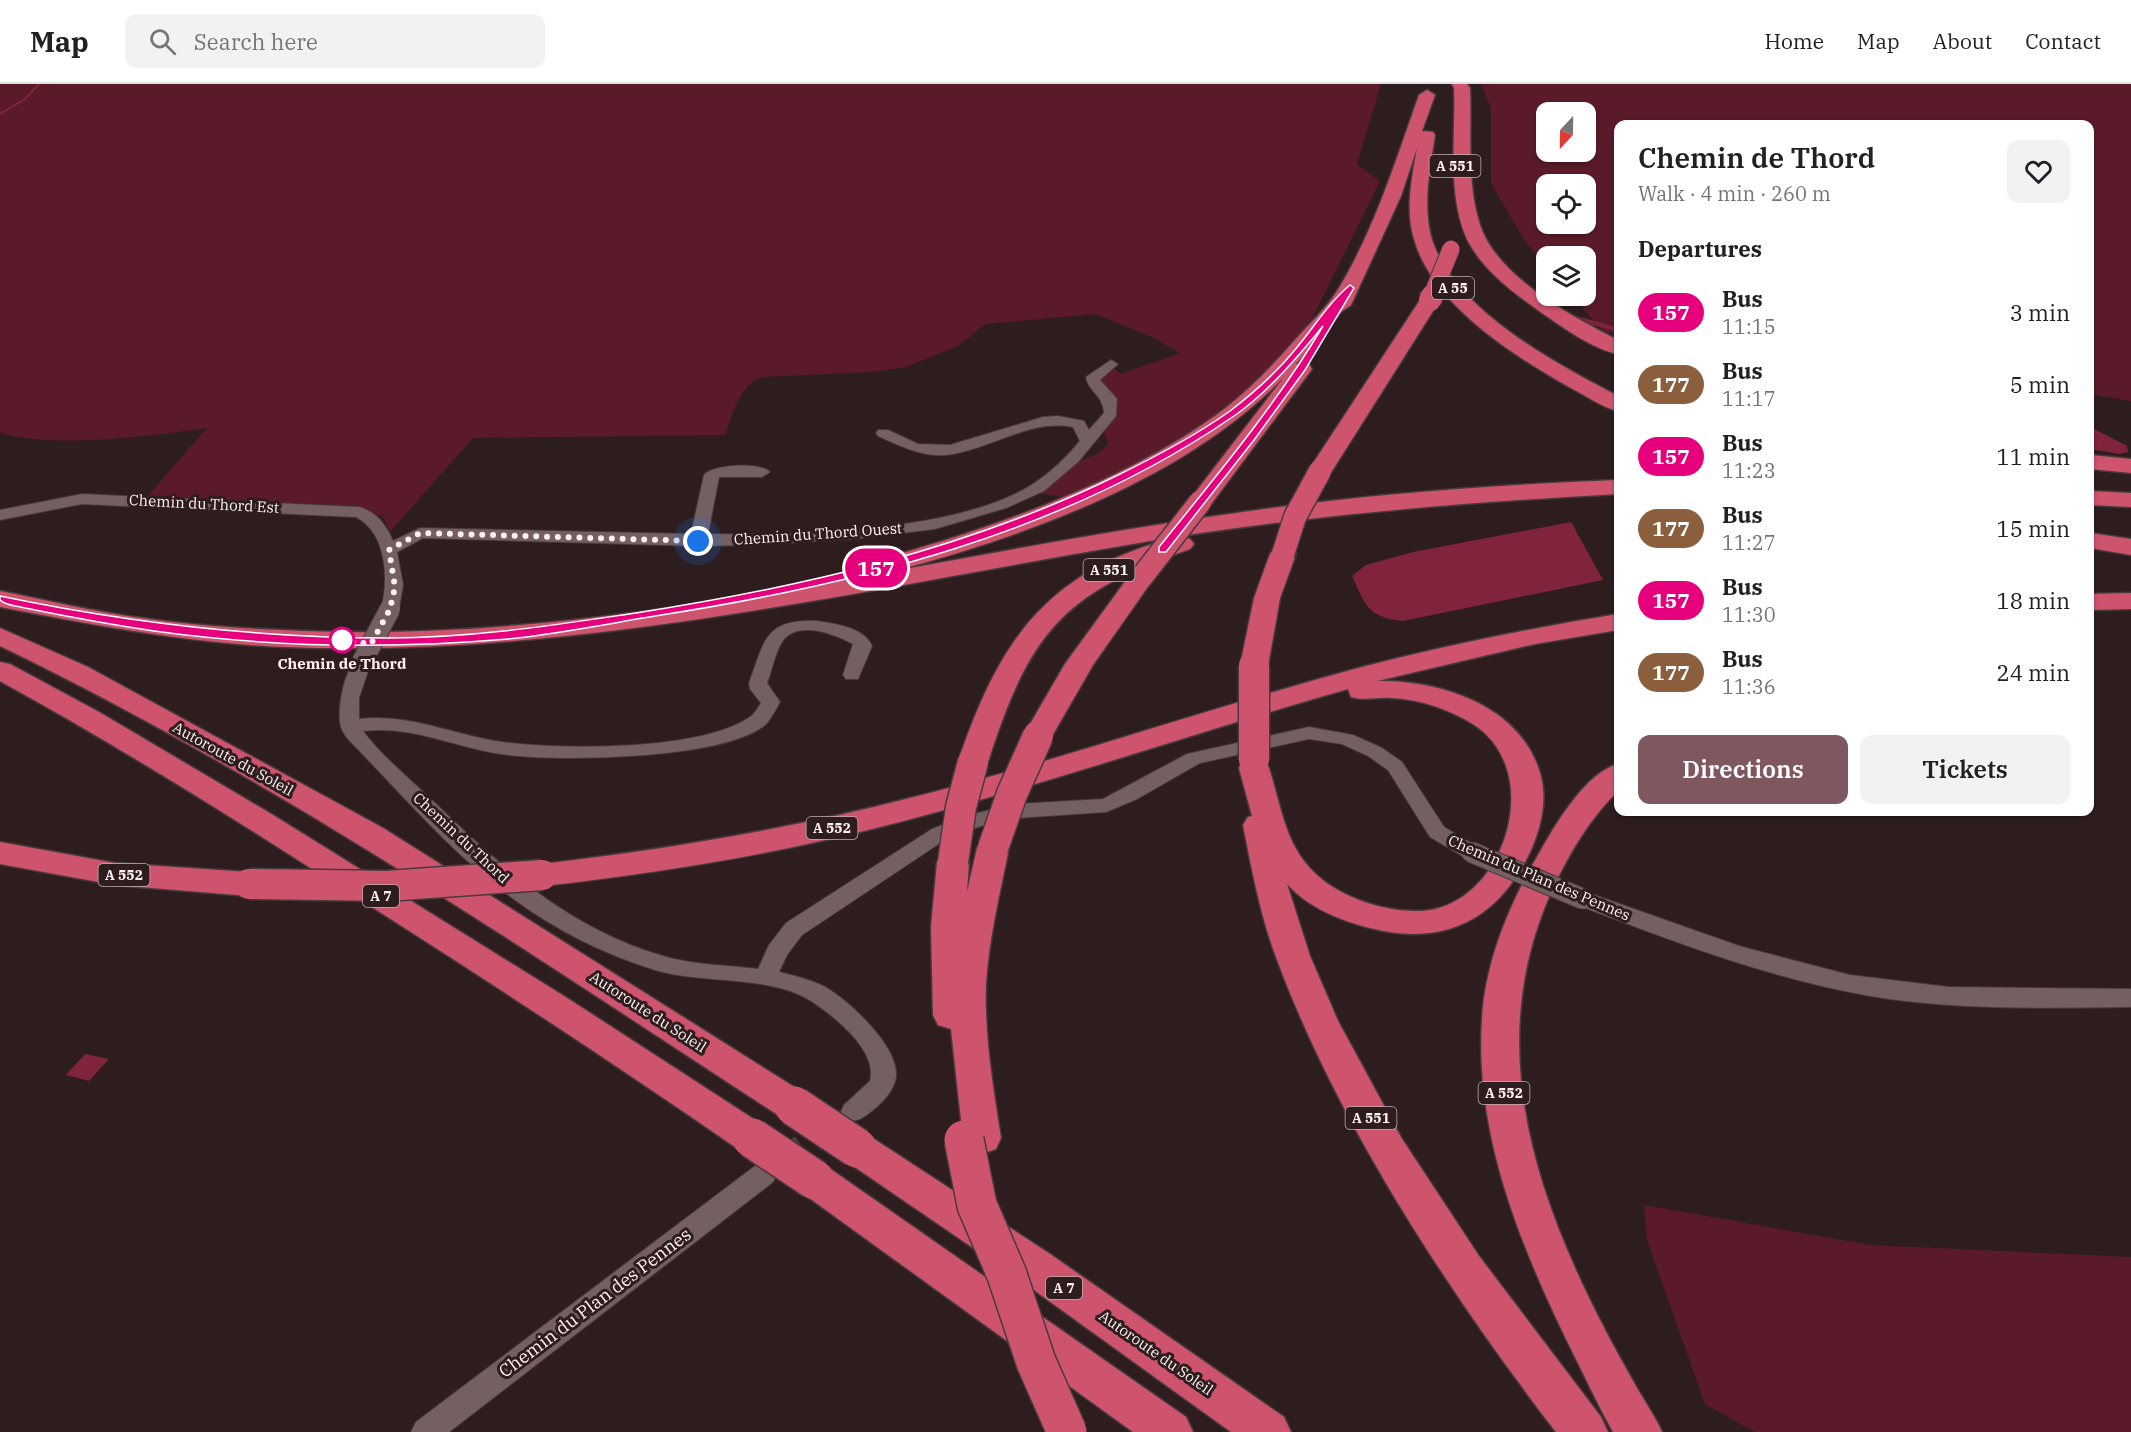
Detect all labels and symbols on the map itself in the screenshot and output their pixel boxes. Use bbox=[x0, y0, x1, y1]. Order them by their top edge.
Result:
north arrow bbox=[1536, 102, 1596, 162]
road number: A 551 bbox=[1430, 155, 1480, 177]
road number: A 55 bbox=[1432, 277, 1474, 299]
street label: Chemin du Thord Est bbox=[129, 490, 279, 517]
street label: Chemin du Thord Ouest bbox=[733, 518, 903, 549]
your location bbox=[683, 526, 713, 556]
line badge: 157 bbox=[842, 548, 910, 588]
road number: A 551 bbox=[1084, 559, 1134, 581]
marker: Chemin de Thord bbox=[329, 627, 355, 653]
place label: Chemin de Thord bbox=[278, 654, 407, 673]
street label: Autoroute du Soleil bbox=[170, 717, 297, 800]
street label: Chemin du Thord bbox=[409, 788, 513, 887]
road number: A 552 bbox=[806, 817, 858, 839]
street label: Chemin du Plan des Pennes bbox=[1445, 831, 1633, 925]
road number: A 552 bbox=[98, 864, 150, 886]
road number: A 7 bbox=[363, 885, 399, 907]
street label: Autoroute du Soleil bbox=[586, 967, 710, 1056]
road number: A 552 bbox=[1478, 1082, 1530, 1104]
road number: A 551 bbox=[1346, 1107, 1396, 1129]
street label: Chemin du Plan des Pennes bbox=[494, 1223, 695, 1383]
road number: A 7 bbox=[1046, 1277, 1082, 1299]
street label: Autoroute du Soleil bbox=[1095, 1306, 1217, 1399]

